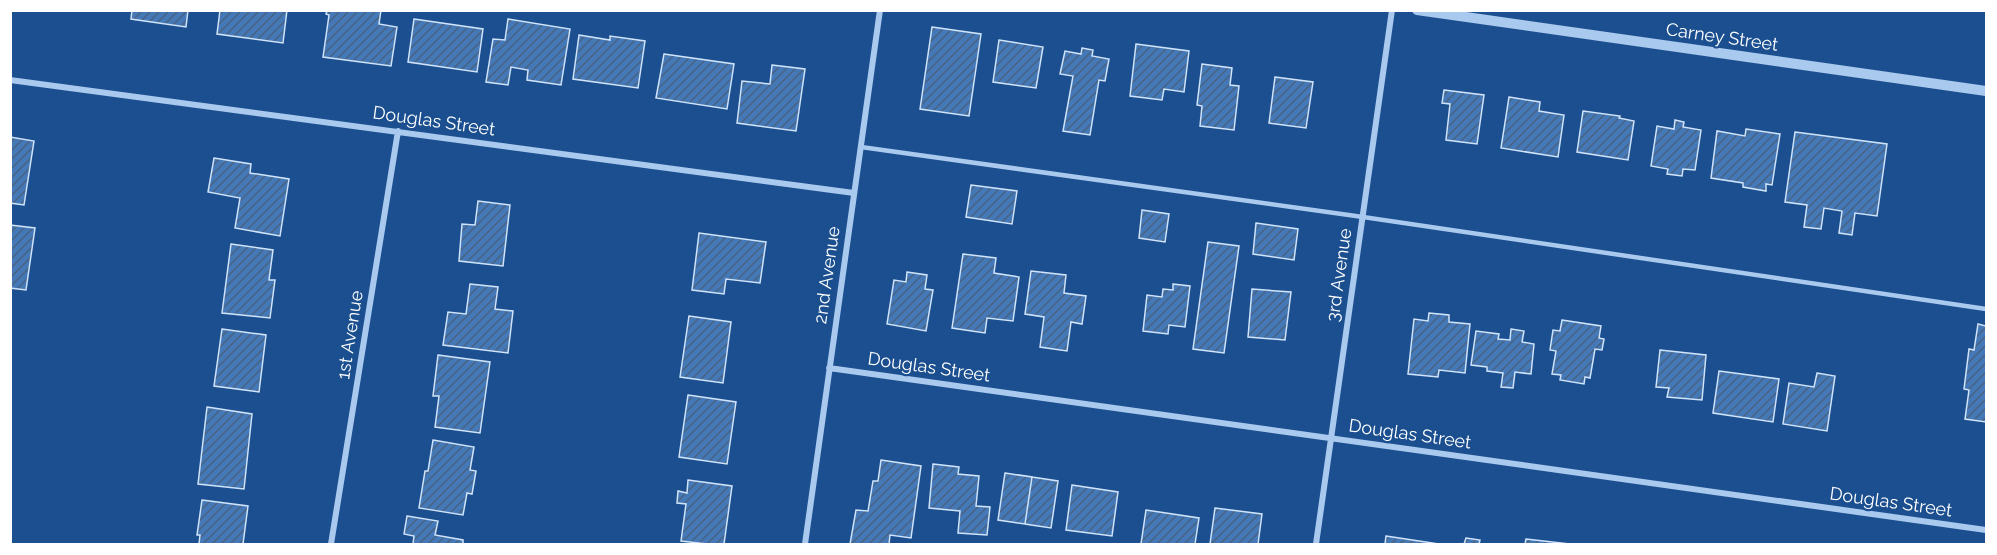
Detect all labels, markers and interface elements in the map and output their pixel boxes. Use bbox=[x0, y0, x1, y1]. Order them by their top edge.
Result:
street label: Carney Street bbox=[1665, 18, 1780, 55]
street label: Douglas Street bbox=[372, 102, 497, 139]
street label: 2nd Avenue bbox=[809, 224, 844, 325]
street label: 3rd Avenue bbox=[1322, 226, 1356, 323]
street label: 1st Avenue bbox=[332, 289, 367, 381]
street label: Douglas Street bbox=[867, 348, 992, 385]
street label: Douglas Street bbox=[1348, 415, 1473, 452]
street label: Douglas Street bbox=[1829, 483, 1954, 520]

